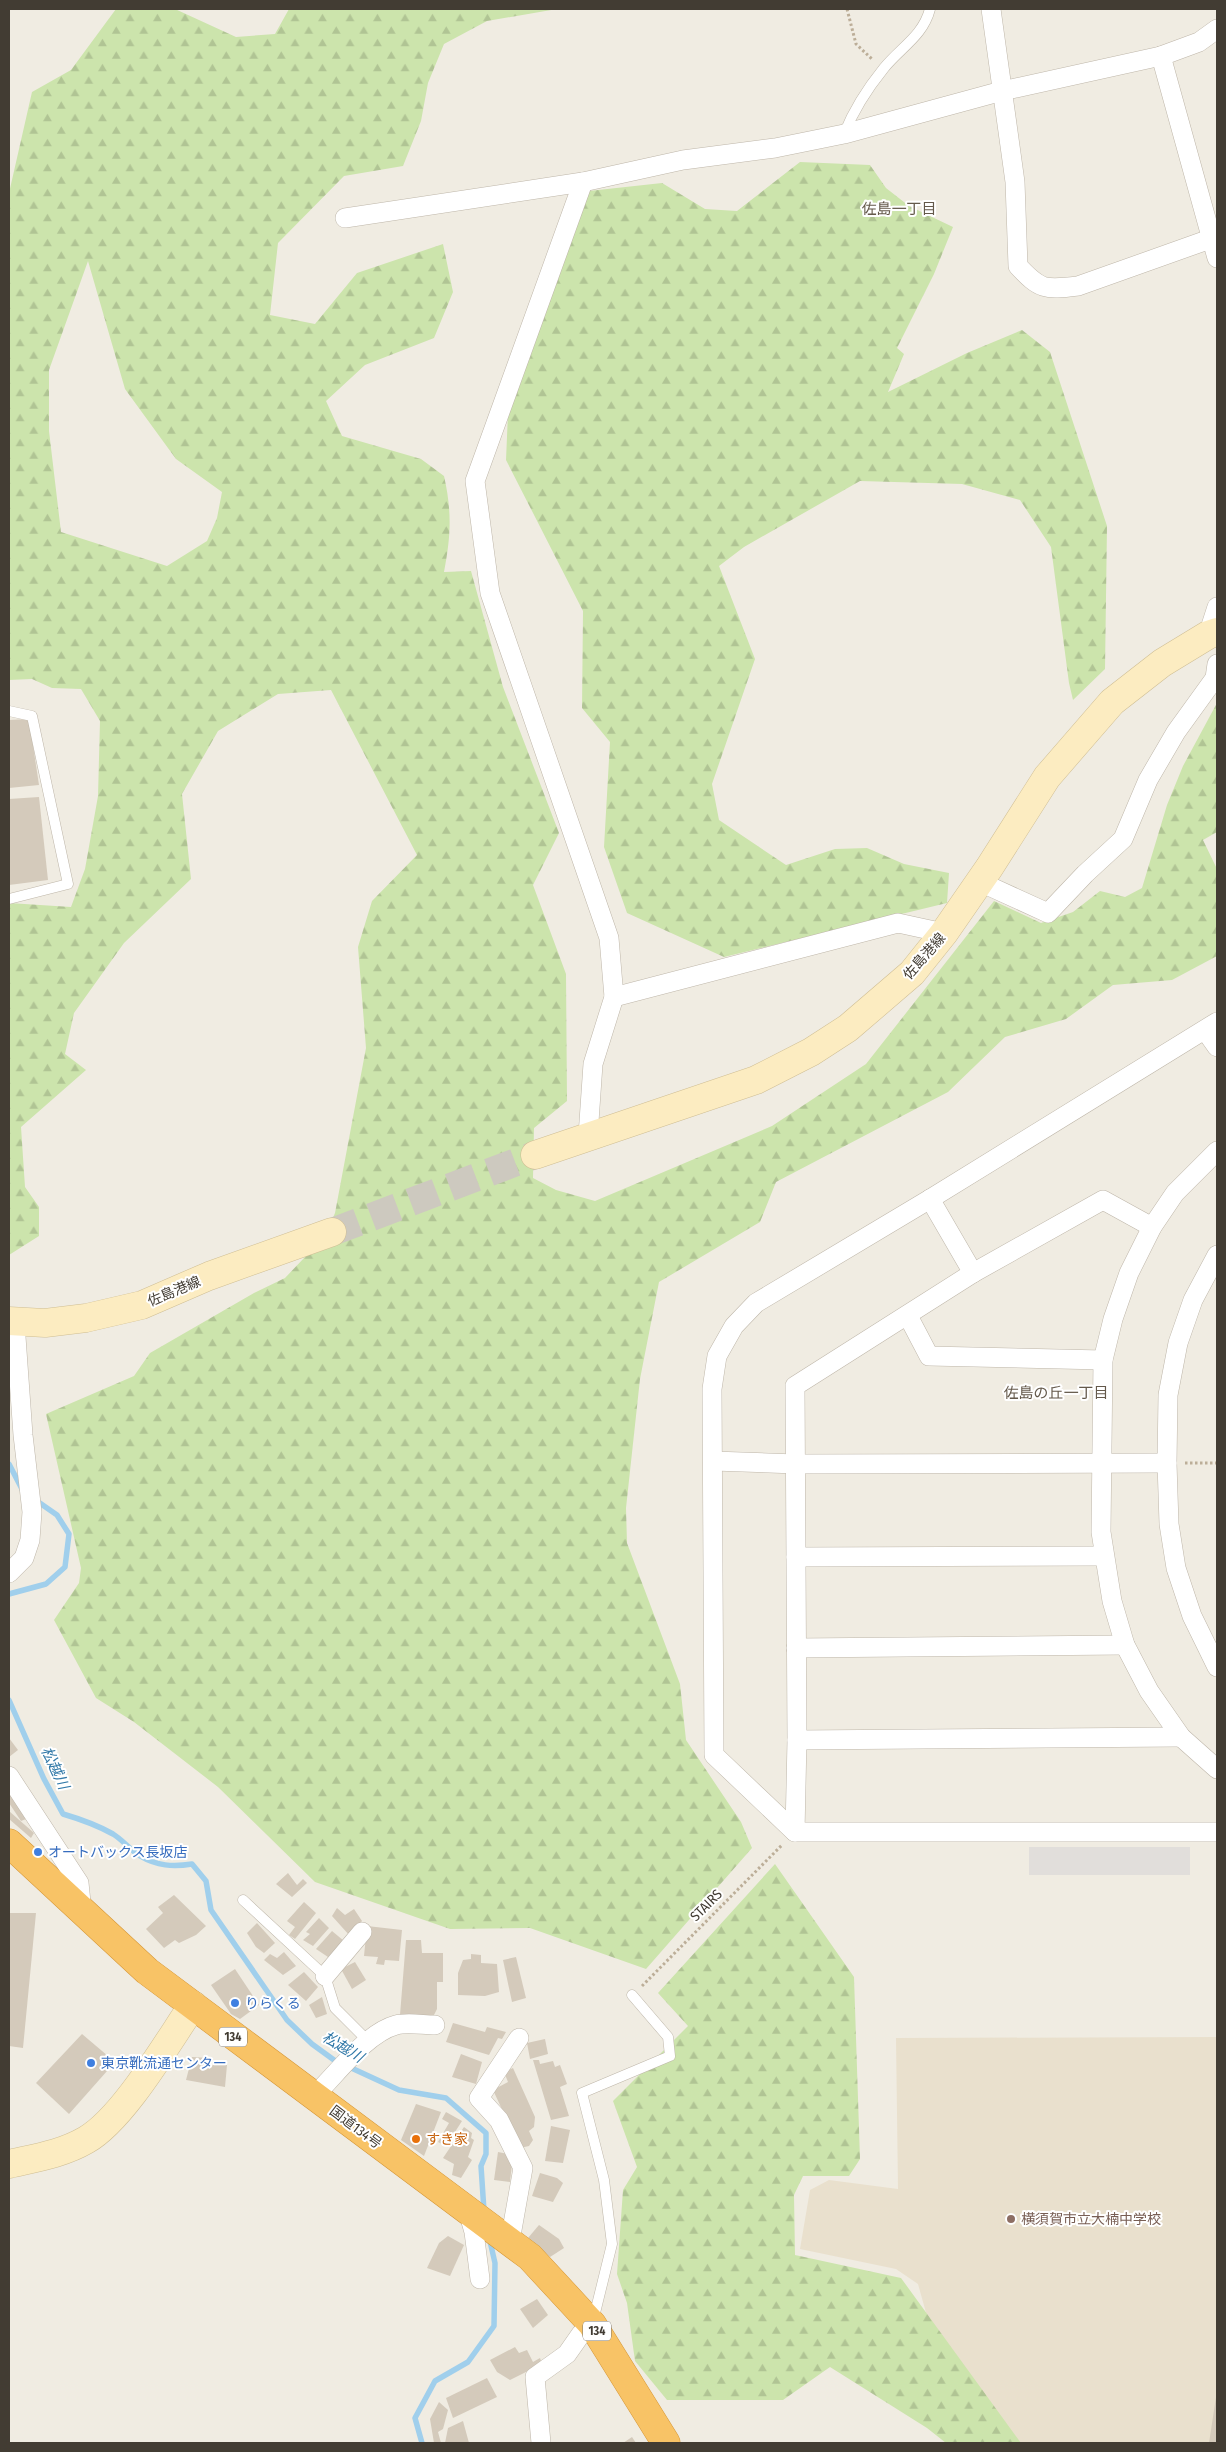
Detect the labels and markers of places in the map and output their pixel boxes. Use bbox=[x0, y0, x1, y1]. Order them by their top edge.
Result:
place label: オートバックス長坂店 bbox=[48, 1844, 188, 1861]
marker: オートバックス長坂店 bbox=[32, 1846, 44, 1858]
place label: りらくる bbox=[245, 1995, 301, 2012]
marker: りらくる bbox=[229, 1997, 241, 2009]
place label: 東京靴流通センター bbox=[101, 2055, 227, 2072]
marker: 東京靴流通センター bbox=[85, 2057, 97, 2069]
place label: すき家 bbox=[426, 2131, 468, 2148]
marker: すき家 bbox=[410, 2133, 422, 2145]
place label: 横須賀市立大楠中学校 bbox=[1021, 2211, 1161, 2228]
marker: 横須賀市立大楠中学校 bbox=[1005, 2213, 1017, 2225]

